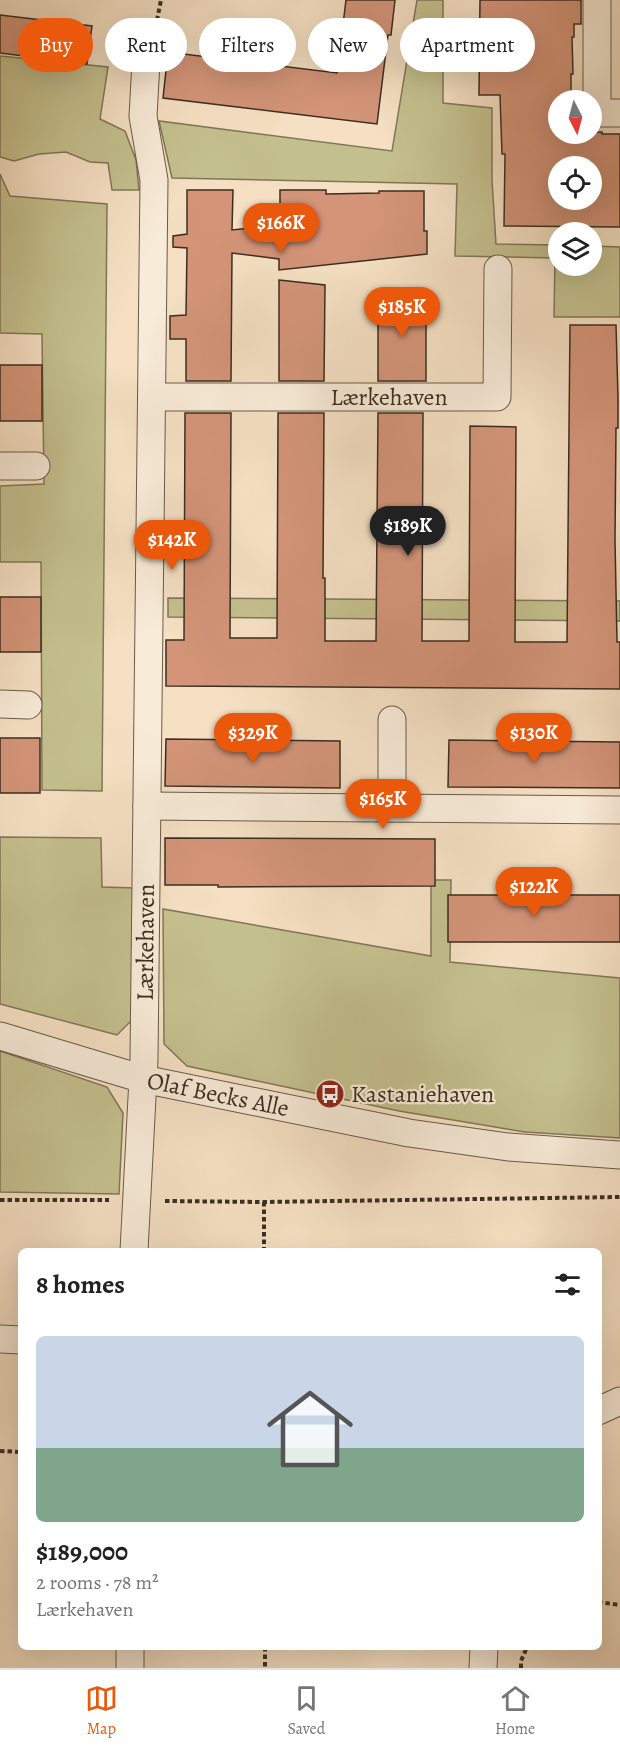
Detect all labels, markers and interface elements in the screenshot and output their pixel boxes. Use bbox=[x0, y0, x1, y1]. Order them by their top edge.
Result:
chip: Buy bbox=[18, 18, 93, 72]
chip: Rent bbox=[105, 18, 187, 72]
chip: Filters bbox=[199, 18, 296, 72]
chip: New bbox=[308, 18, 388, 72]
chip: Apartment bbox=[400, 18, 535, 72]
north arrow bbox=[548, 90, 602, 144]
map controls bbox=[548, 90, 602, 276]
button: locate bbox=[548, 156, 602, 210]
pin: $166K bbox=[239, 203, 323, 254]
text: $166K bbox=[257, 209, 305, 236]
button: layers bbox=[548, 222, 602, 276]
pin: $185K bbox=[360, 287, 444, 338]
text: $185K bbox=[378, 293, 426, 320]
street label: Lærkehaven bbox=[330, 381, 448, 413]
pin: $189K bbox=[366, 506, 450, 557]
text: $189K bbox=[384, 512, 432, 539]
pin: $142K bbox=[130, 520, 214, 571]
text: $142K bbox=[148, 526, 196, 553]
pin: $329K bbox=[211, 713, 295, 764]
pin: $130K bbox=[492, 713, 576, 764]
text: $329K bbox=[228, 719, 278, 746]
text: $130K bbox=[510, 719, 558, 746]
pin: $165K bbox=[341, 779, 425, 830]
text: $165K bbox=[359, 785, 407, 812]
pin: $122K bbox=[492, 867, 576, 918]
text: $122K bbox=[510, 873, 558, 900]
street label: Lærkehaven bbox=[129, 884, 162, 1001]
street label: Olaf Becks Alle bbox=[145, 1064, 292, 1124]
bus stop icon: Kastaniehaven bbox=[314, 1078, 346, 1110]
place label: Kastaniehaven bbox=[351, 1078, 494, 1110]
text: 8 homes bbox=[36, 1267, 125, 1302]
icon: filters bbox=[551, 1268, 584, 1301]
icon: home bbox=[256, 1375, 364, 1483]
text: $189,000 bbox=[36, 1534, 128, 1569]
text: 2 rooms · 78 m² bbox=[36, 1569, 159, 1596]
text: Lærkehaven bbox=[36, 1596, 133, 1623]
tab: Map bbox=[85, 1682, 118, 1740]
tab: Saved bbox=[287, 1682, 325, 1740]
tab: Home bbox=[495, 1682, 535, 1740]

